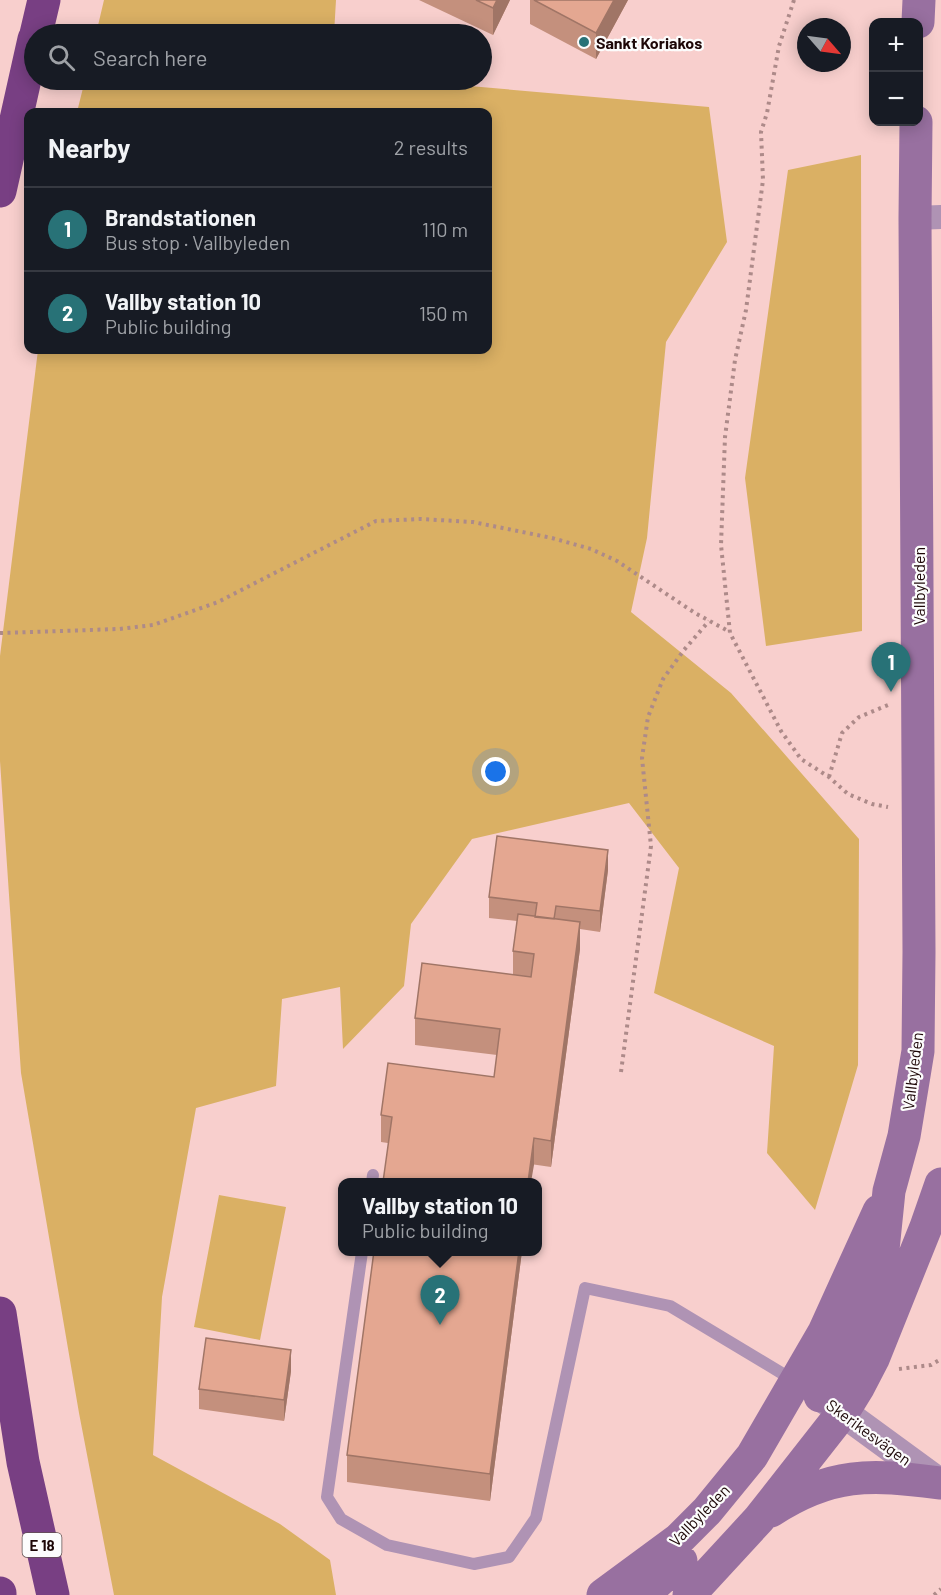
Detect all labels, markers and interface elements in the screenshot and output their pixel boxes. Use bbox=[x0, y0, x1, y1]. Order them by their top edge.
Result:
north arrow bbox=[797, 18, 851, 72]
map controls bbox=[869, 18, 923, 126]
button: + bbox=[869, 18, 923, 72]
search box bbox=[24, 24, 492, 90]
place label: Sankt Koriakos bbox=[596, 33, 702, 52]
marker: Sankt Koriakos bbox=[577, 35, 591, 49]
icon: search bbox=[45, 41, 78, 74]
text: Search here bbox=[93, 44, 207, 70]
button: − bbox=[869, 72, 923, 126]
text: Nearby bbox=[48, 132, 130, 163]
text: 2 results bbox=[394, 135, 468, 159]
text: Brandstationen bbox=[105, 204, 256, 230]
text: 1 bbox=[64, 217, 71, 241]
text: 110 m bbox=[422, 217, 468, 241]
text: Bus stop · Vallbyleden bbox=[105, 230, 290, 254]
text: Vallby station 10 bbox=[105, 288, 261, 314]
text: 2 bbox=[62, 301, 73, 325]
text: 150 m bbox=[419, 301, 468, 325]
text: Public building bbox=[105, 314, 231, 338]
street label: Vallbyleden bbox=[909, 547, 928, 625]
pin: 1 bbox=[872, 642, 910, 692]
your location bbox=[481, 757, 510, 786]
street label: Vallbyleden bbox=[898, 1031, 926, 1111]
popup bbox=[338, 1178, 542, 1256]
text: Vallby station 10 bbox=[362, 1192, 518, 1218]
text: Public building bbox=[362, 1218, 488, 1242]
pin: 2 bbox=[420, 1276, 460, 1325]
street label: Skerikesvägen bbox=[823, 1395, 915, 1469]
street label: Vallbyleden bbox=[665, 1480, 733, 1550]
road number: E 18 bbox=[22, 1533, 62, 1557]

